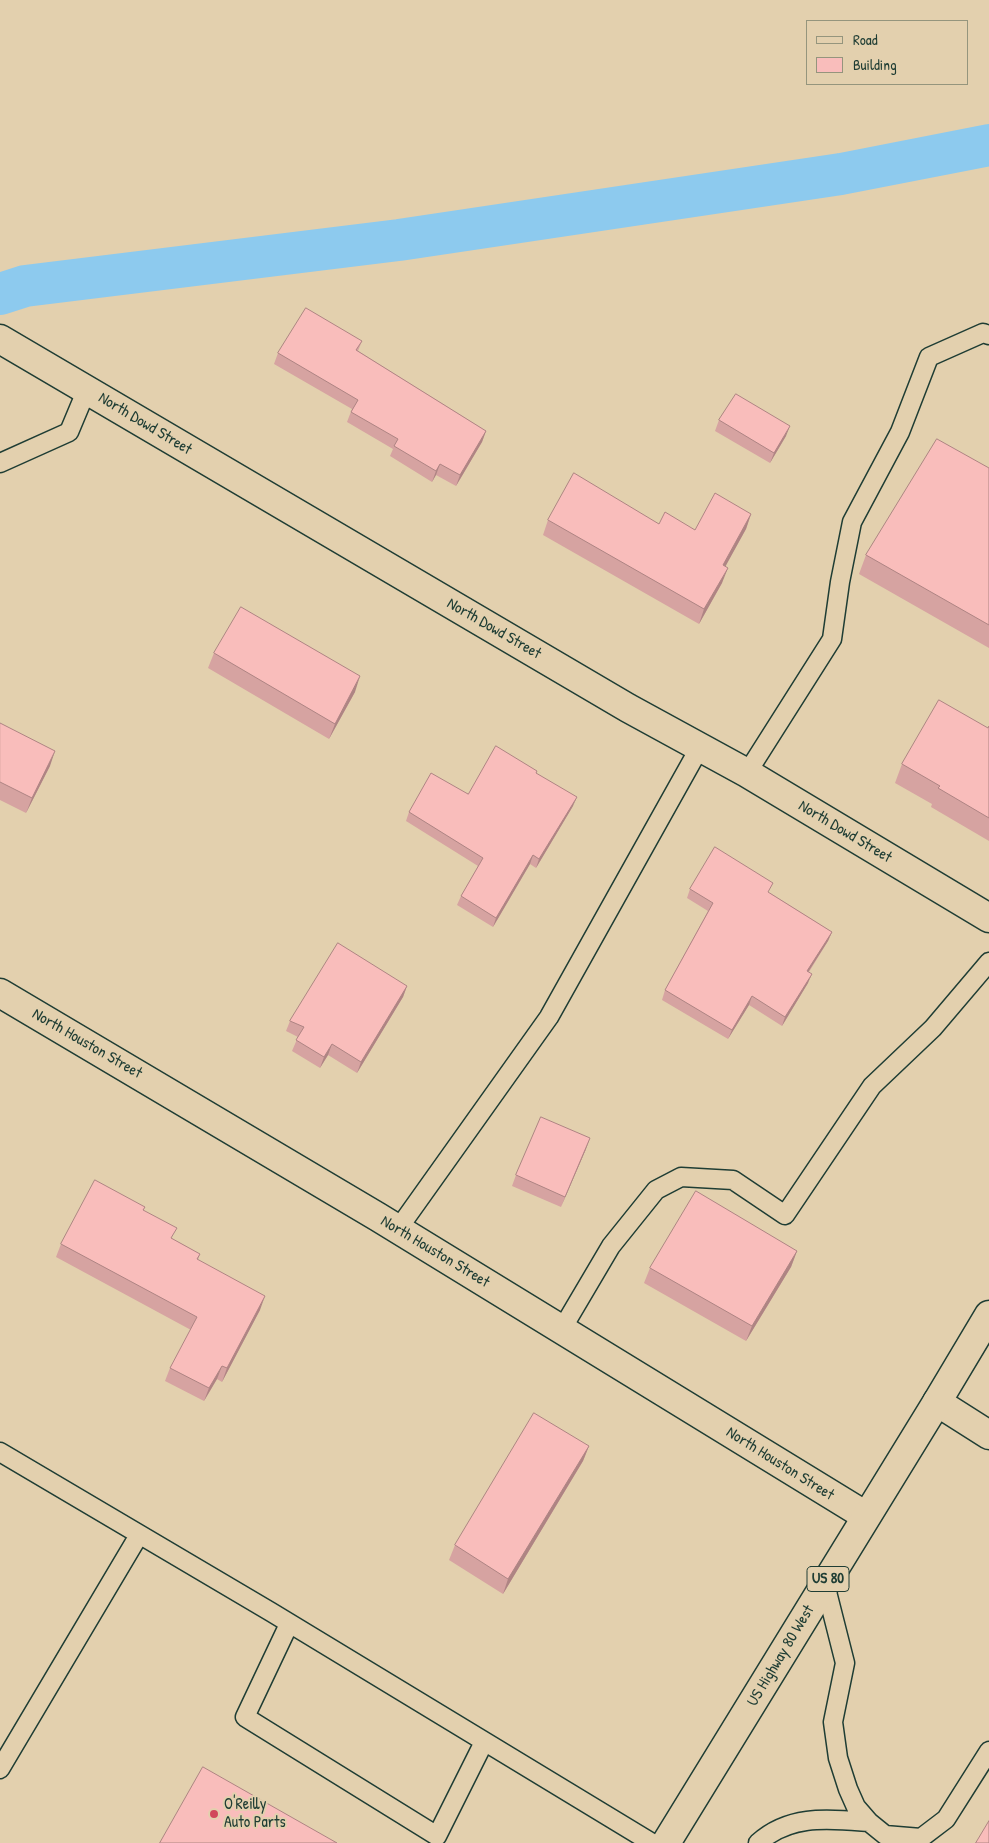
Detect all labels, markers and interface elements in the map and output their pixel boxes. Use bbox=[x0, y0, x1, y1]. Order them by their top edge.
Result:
legend bbox=[806, 20, 969, 85]
text: Road bbox=[853, 29, 878, 50]
text: Building bbox=[853, 54, 897, 75]
street label: North Dowd Street bbox=[95, 389, 195, 459]
street label: North Dowd Street bbox=[443, 594, 545, 664]
street label: North Dowd Street bbox=[795, 797, 895, 867]
street label: North Houston Street bbox=[29, 1005, 145, 1083]
street label: North Houston Street bbox=[377, 1212, 493, 1292]
street label: North Houston Street bbox=[722, 1423, 838, 1505]
road number: US 80 bbox=[807, 1566, 849, 1592]
street label: US Highway 80 West bbox=[743, 1602, 819, 1710]
place label: O'Reilly Auto Parts bbox=[224, 1795, 286, 1833]
marker: O'Reilly Auto Parts bbox=[208, 1808, 220, 1820]

